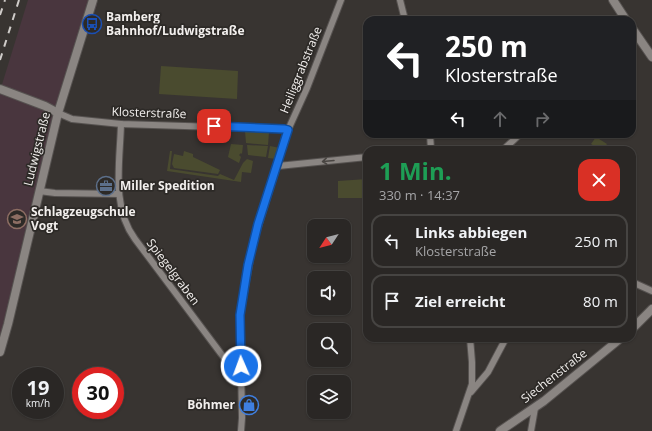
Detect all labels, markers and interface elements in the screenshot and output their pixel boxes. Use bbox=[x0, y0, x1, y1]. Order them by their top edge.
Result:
place label: Bamberg Bahnhof/Ludwigstraße bbox=[106, 8, 244, 39]
bus stop icon: Bamberg Bahnhof/Ludwigstraße bbox=[81, 13, 103, 35]
street label: Heiliggrabstraße bbox=[275, 24, 326, 116]
text: 250 m bbox=[445, 27, 528, 65]
icon: left bbox=[379, 32, 431, 84]
text: Klosterstraße bbox=[445, 63, 558, 87]
street label: Klosterstraße bbox=[111, 103, 187, 122]
icon: left bbox=[447, 108, 469, 130]
icon: ahead bbox=[489, 108, 511, 130]
icon: right bbox=[531, 108, 553, 130]
pin bbox=[197, 109, 231, 143]
street label: Ludwigstraße bbox=[19, 110, 54, 188]
icon: arrive bbox=[203, 115, 225, 137]
text: 1 Min. bbox=[379, 154, 452, 187]
one-way arrow bbox=[322, 157, 335, 165]
button: close bbox=[578, 159, 620, 201]
office icon: Miller Spedition bbox=[95, 175, 117, 197]
place label: Miller Spedition bbox=[120, 177, 215, 194]
text: 330 m · 14:37 bbox=[379, 186, 460, 204]
place label: Schlagzeugschule Vogt bbox=[31, 203, 136, 234]
school or university icon: Schlagzeugschule Vogt bbox=[6, 208, 28, 230]
north arrow bbox=[307, 219, 351, 263]
map controls bbox=[307, 219, 351, 419]
text: Links abbiegen bbox=[415, 222, 527, 242]
icon: left bbox=[381, 230, 403, 252]
text: 250 m bbox=[574, 231, 618, 251]
street label: Spiegelgraben bbox=[143, 235, 204, 309]
text: Klosterstraße bbox=[415, 242, 496, 260]
button: sound bbox=[307, 271, 351, 315]
icon: arrive bbox=[381, 290, 403, 312]
text: Ziel erreicht bbox=[415, 291, 506, 311]
text: 80 m bbox=[583, 291, 618, 311]
button: search bbox=[307, 323, 351, 367]
street label: Siechenstraße bbox=[517, 344, 590, 407]
position arrow bbox=[220, 345, 262, 387]
speed limit sign: 30 bbox=[72, 367, 124, 419]
text: 19 bbox=[27, 374, 49, 401]
button: layers bbox=[307, 375, 351, 419]
shop icon: Böhmer bbox=[238, 394, 260, 416]
text: km/h bbox=[26, 396, 50, 410]
place label: Böhmer bbox=[187, 396, 236, 413]

